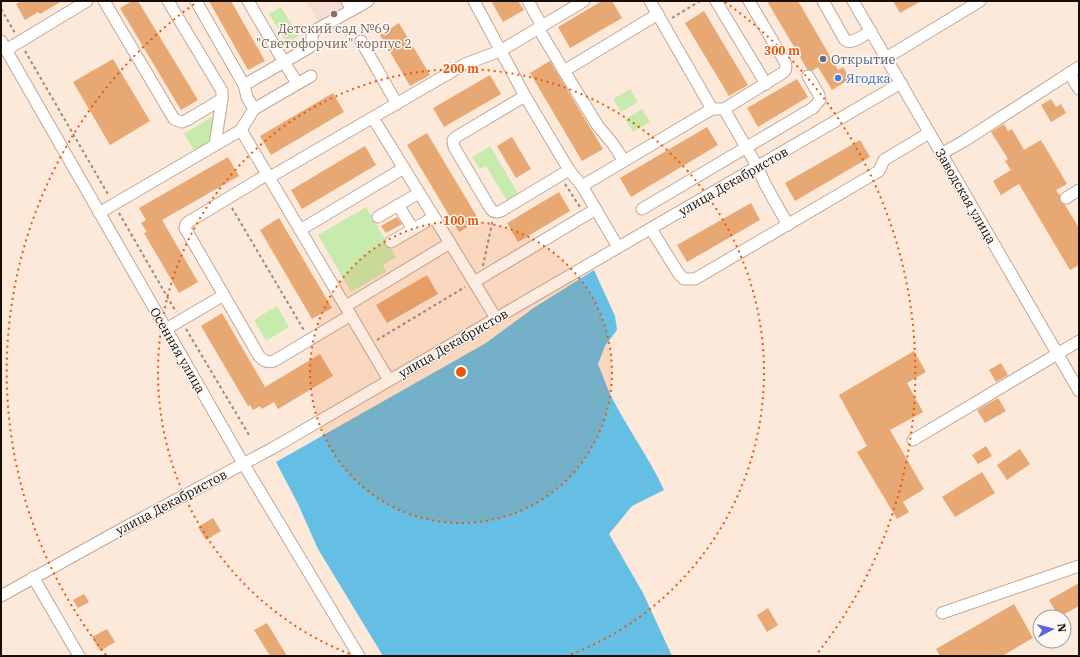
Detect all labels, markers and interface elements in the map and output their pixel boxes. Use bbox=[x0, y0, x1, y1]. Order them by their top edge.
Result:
marker: Детский сад №69 "Светофорчик" корпус 2 bbox=[329, 9, 339, 19]
place label: Детский сад №69 "Светофорчик" корпус 2 bbox=[256, 20, 412, 52]
text: 300 m bbox=[764, 43, 800, 58]
place label: Открытие bbox=[831, 51, 895, 68]
marker: Открытие bbox=[818, 54, 828, 64]
text: 200 m bbox=[443, 61, 479, 76]
place label: Ягодка bbox=[846, 70, 891, 87]
marker: Ягодка bbox=[833, 73, 843, 83]
street label: улица Декабристов bbox=[675, 143, 791, 220]
street label: Заводская улица bbox=[931, 145, 1000, 247]
text: 100 m bbox=[443, 213, 479, 228]
street label: Осенняя улица bbox=[146, 304, 209, 396]
street label: улица Декабристов bbox=[395, 305, 511, 382]
centre of rings bbox=[454, 365, 468, 379]
street label: улица Декабристов bbox=[113, 466, 230, 539]
north arrow bbox=[1032, 609, 1072, 649]
text: N bbox=[1054, 623, 1069, 633]

